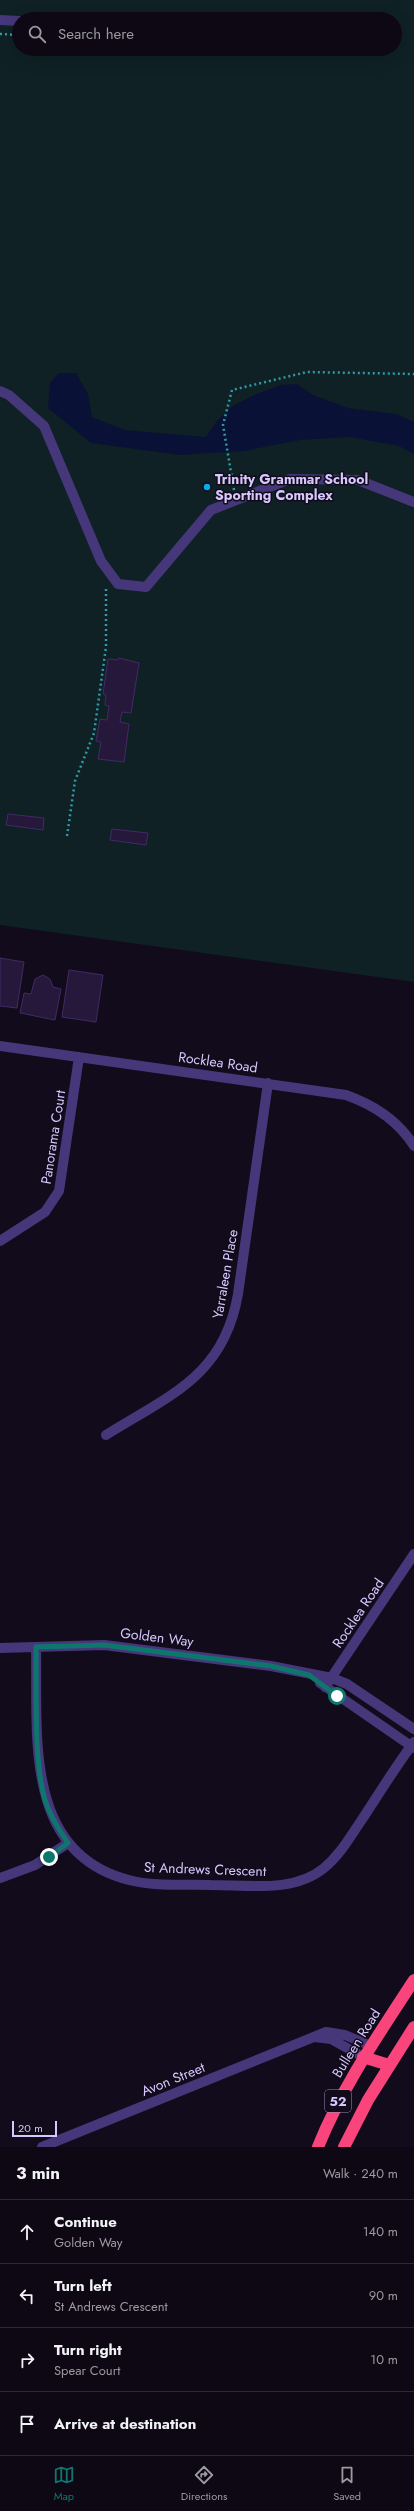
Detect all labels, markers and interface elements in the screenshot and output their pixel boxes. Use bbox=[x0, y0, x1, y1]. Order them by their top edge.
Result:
search box bbox=[12, 12, 402, 56]
icon: search bbox=[26, 23, 48, 45]
text: Search here bbox=[58, 23, 134, 45]
place label: Trinity Grammar School Sporting Complex bbox=[215, 469, 368, 505]
marker: Trinity Grammar School Sporting Complex bbox=[202, 482, 212, 492]
street label: Rocklea Road bbox=[177, 1047, 259, 1077]
street label: Panorama Court bbox=[36, 1088, 70, 1186]
street label: Yarraleen Place bbox=[207, 1228, 243, 1320]
street label: Rocklea Road bbox=[327, 1574, 389, 1652]
street label: Golden Way bbox=[119, 1623, 196, 1652]
route start bbox=[328, 1687, 346, 1705]
route end bbox=[40, 1848, 58, 1866]
street label: St Andrews Crescent bbox=[143, 1857, 267, 1881]
street label: Bulleen Road bbox=[327, 2005, 385, 2081]
street label: Avon Street bbox=[138, 2057, 208, 2101]
road number: 52 bbox=[325, 2090, 351, 2112]
scale bar bbox=[12, 2119, 57, 2138]
text: 20 m bbox=[18, 2120, 43, 2136]
text: 3 min bbox=[16, 2161, 60, 2185]
text: Walk · 240 m bbox=[323, 2164, 398, 2183]
text: Continue bbox=[54, 2211, 117, 2233]
icon: ahead bbox=[16, 2221, 38, 2243]
text: 140 m bbox=[363, 2222, 398, 2241]
text: Golden Way bbox=[54, 2233, 122, 2252]
text: Turn left bbox=[54, 2275, 112, 2297]
icon: left bbox=[16, 2285, 38, 2307]
text: 90 m bbox=[369, 2286, 398, 2305]
text: St Andrews Crescent bbox=[54, 2297, 168, 2316]
text: Turn right bbox=[54, 2339, 122, 2361]
icon: right bbox=[16, 2349, 38, 2371]
text: 10 m bbox=[370, 2350, 398, 2369]
text: Spear Court bbox=[54, 2361, 120, 2380]
icon: arrive bbox=[16, 2413, 38, 2435]
text: Arrive at destination bbox=[54, 2413, 196, 2435]
tab: Map bbox=[53, 2464, 75, 2504]
tab: Directions bbox=[181, 2464, 227, 2504]
tab: Saved bbox=[333, 2464, 361, 2504]

